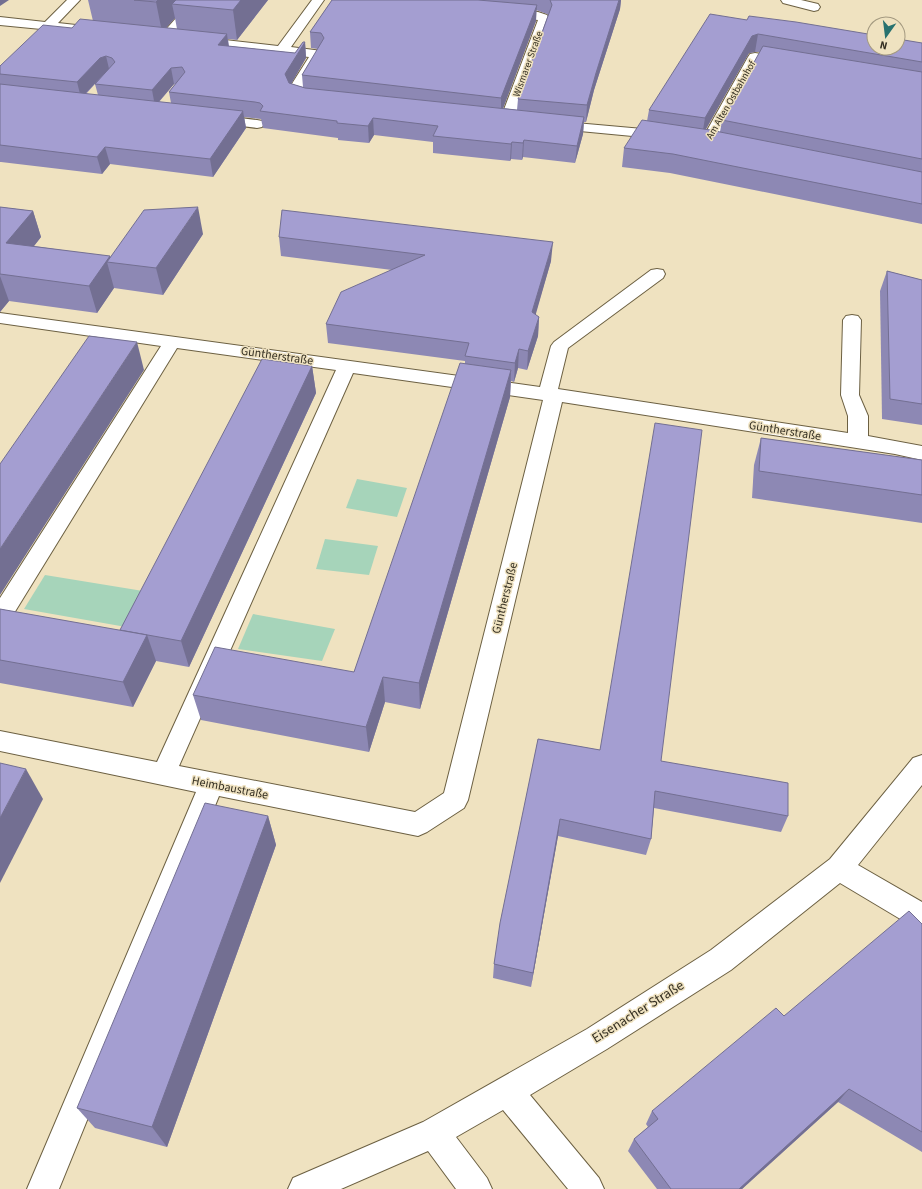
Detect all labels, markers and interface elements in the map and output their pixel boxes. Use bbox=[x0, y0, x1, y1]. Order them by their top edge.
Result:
north arrow bbox=[866, 16, 906, 56]
street label: Wismarer Straße bbox=[510, 29, 546, 99]
text: N bbox=[878, 37, 889, 53]
street label: Am Alten Ostbahnhof bbox=[703, 57, 760, 142]
street label: Güntherstraße bbox=[240, 343, 314, 369]
street label: Güntherstraße bbox=[748, 417, 822, 445]
street label: Güntherstraße bbox=[488, 561, 522, 635]
street label: Heimbaustraße bbox=[190, 772, 270, 804]
street label: Eisenacher Straße bbox=[588, 976, 688, 1048]

